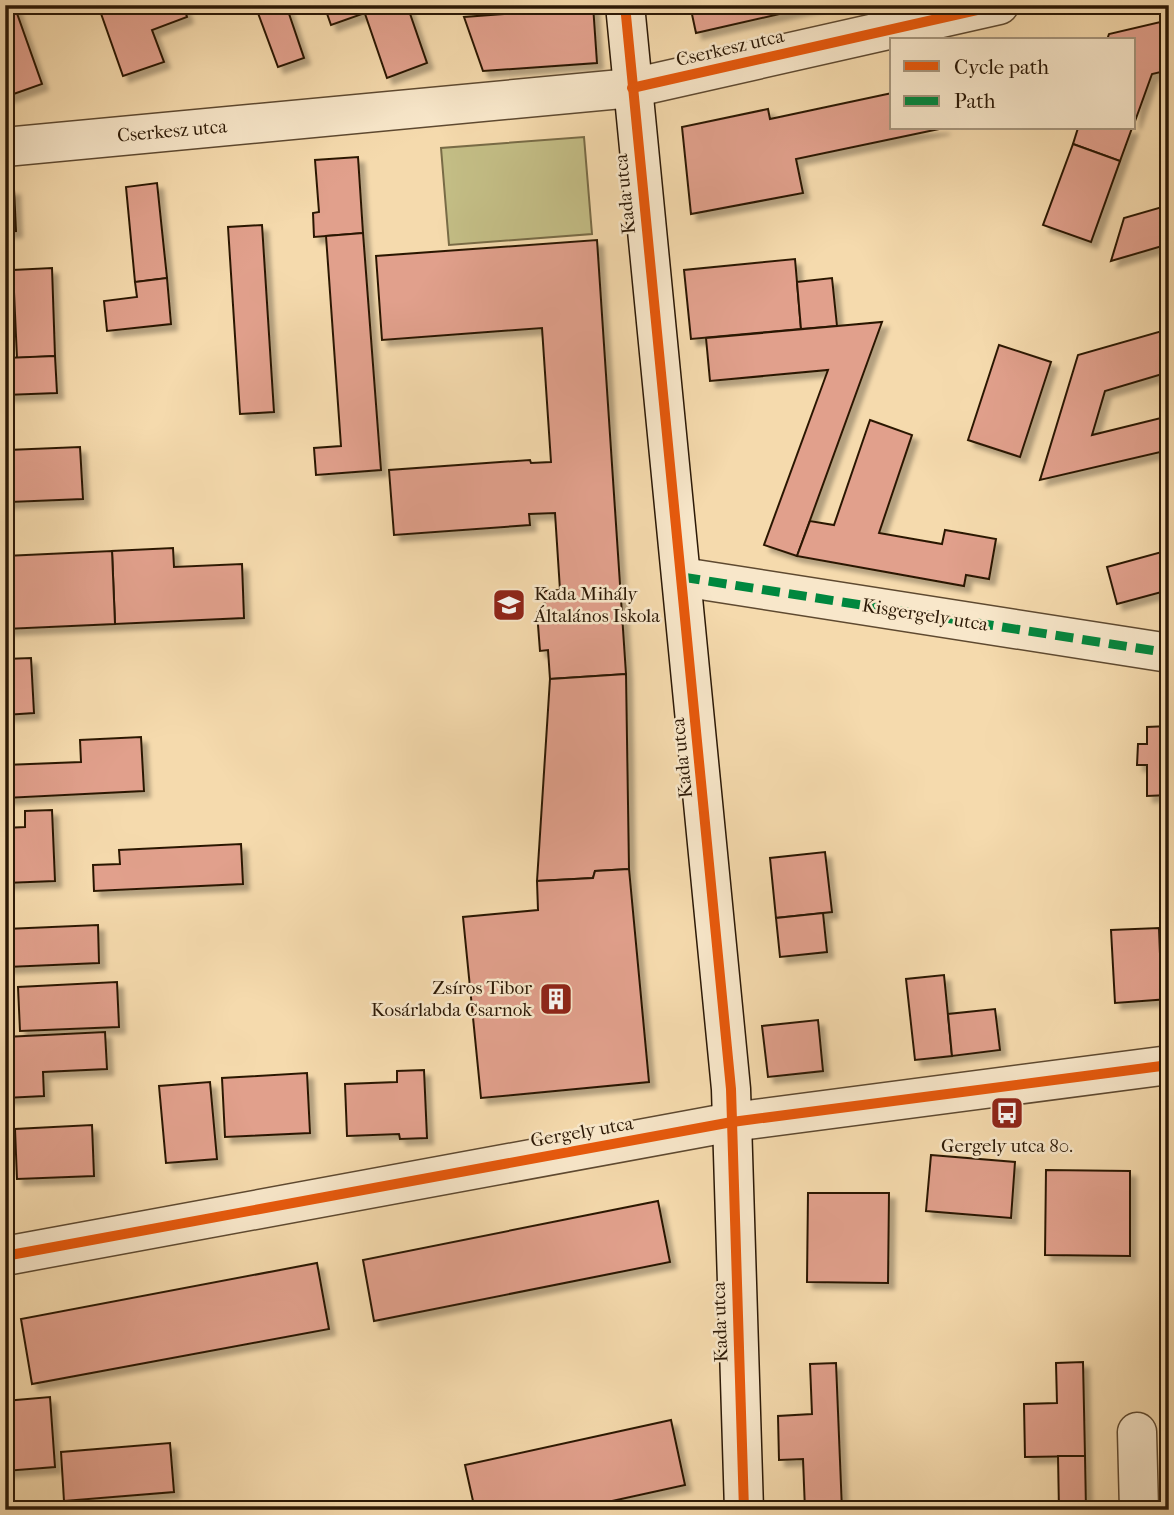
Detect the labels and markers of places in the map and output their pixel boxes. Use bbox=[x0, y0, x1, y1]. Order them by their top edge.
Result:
place label: Kada Mihály Általános Iskola bbox=[533, 583, 660, 627]
school or university icon: Kada Mihály Általános Iskola bbox=[490, 586, 528, 624]
place label: Zsíros Tibor Kosárlabda Csarnok bbox=[371, 977, 533, 1021]
building icon: Zsíros Tibor Kosárlabda Csarnok bbox=[537, 980, 575, 1018]
bus stop icon: Gergely utca 80. bbox=[988, 1094, 1026, 1132]
place label: Gergely utca 80. bbox=[941, 1135, 1073, 1157]

